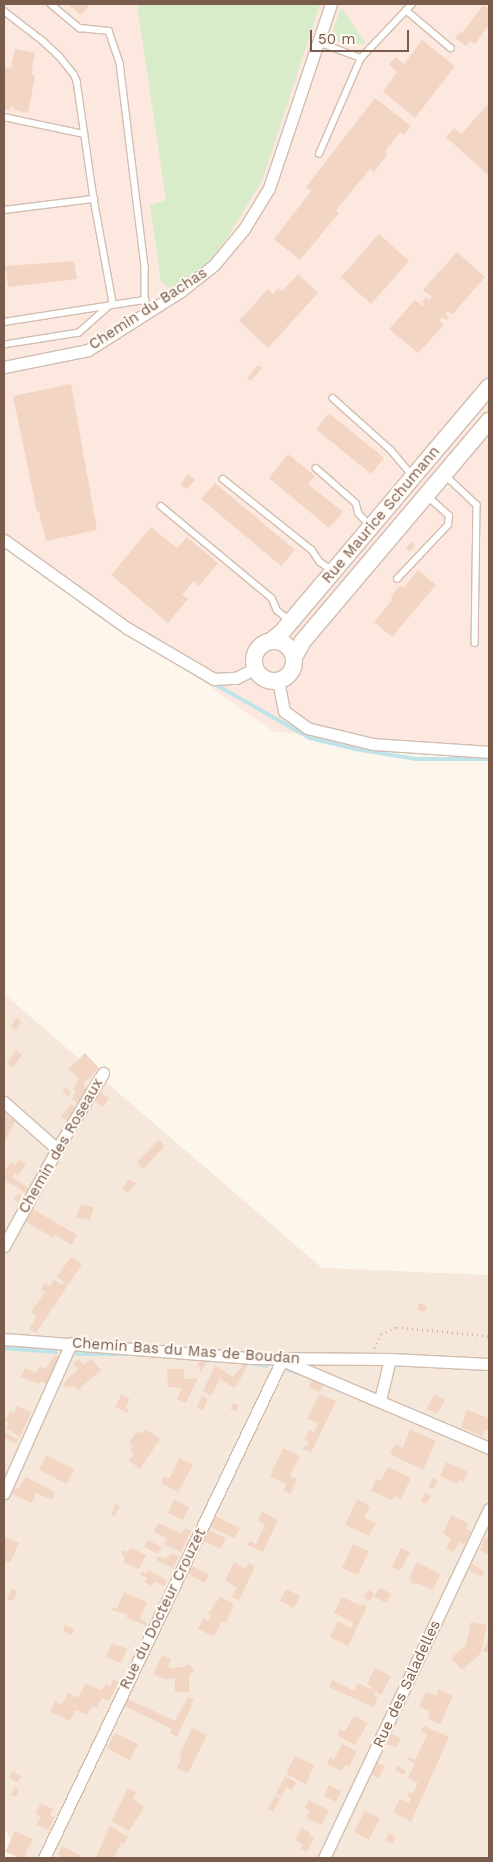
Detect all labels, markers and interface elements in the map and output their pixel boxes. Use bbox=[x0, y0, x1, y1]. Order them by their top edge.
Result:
scale bar bbox=[313, 20, 412, 52]
text: 50 m bbox=[318, 30, 355, 48]
street label: Chemin du Bachas bbox=[86, 264, 210, 354]
street label: Rue Maurice Schumann bbox=[318, 443, 444, 587]
street label: Chemin des Roseaux bbox=[15, 1075, 107, 1217]
street label: Chemin Bas du Mas de Boudan bbox=[71, 1334, 301, 1368]
street label: Rue du Docteur Crouzet bbox=[116, 1525, 210, 1693]
street label: Rue des Saladelles bbox=[370, 1617, 444, 1751]

